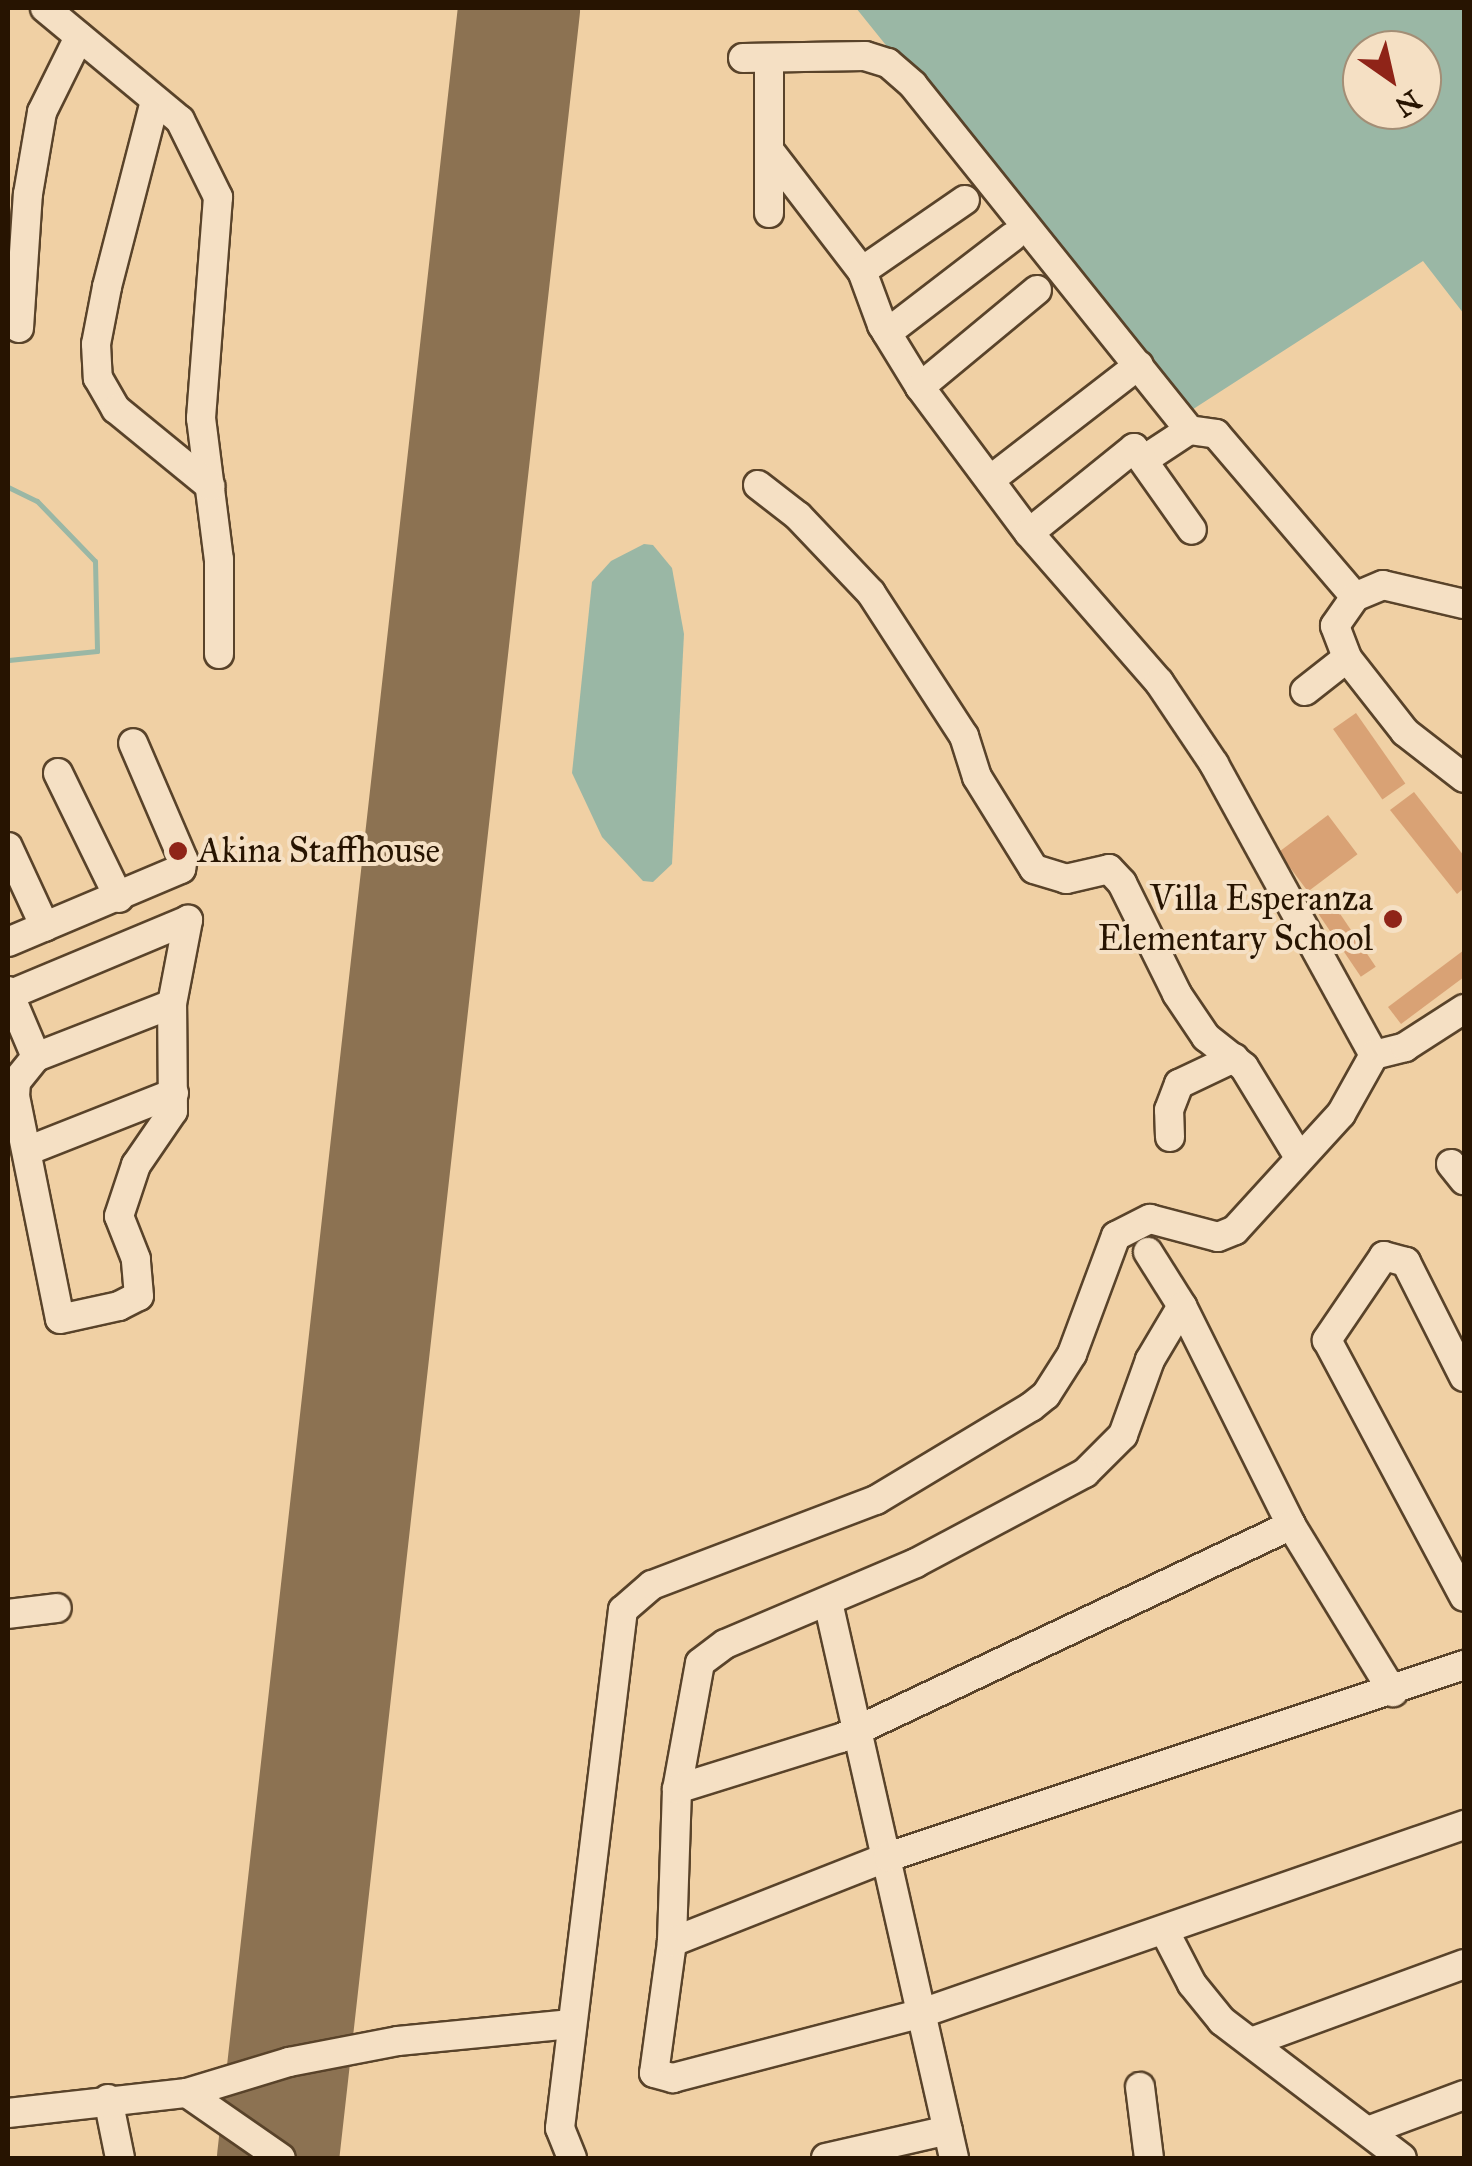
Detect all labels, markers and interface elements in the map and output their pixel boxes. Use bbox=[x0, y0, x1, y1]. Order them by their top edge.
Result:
north arrow bbox=[1342, 30, 1442, 130]
text: N bbox=[1388, 82, 1428, 125]
place label: Akina Staffhouse bbox=[198, 830, 440, 872]
marker: Akina Staffhouse bbox=[167, 840, 189, 862]
place label: Villa Esperanza Elementary School bbox=[1098, 878, 1373, 960]
marker: Villa Esperanza Elementary School bbox=[1382, 908, 1404, 930]

